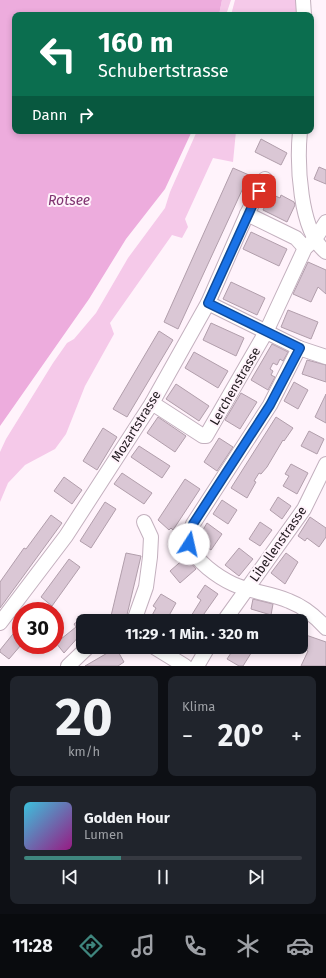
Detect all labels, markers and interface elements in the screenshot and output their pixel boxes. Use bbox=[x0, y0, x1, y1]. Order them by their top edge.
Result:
text: 160 m bbox=[98, 26, 173, 59]
icon: left bbox=[32, 28, 84, 80]
text: Schubertstrasse bbox=[98, 60, 229, 82]
icon: right bbox=[75, 104, 97, 126]
text: Dann bbox=[32, 106, 67, 124]
pin bbox=[242, 174, 276, 208]
icon: arrive bbox=[248, 180, 270, 202]
water label: Rotsee bbox=[48, 192, 90, 209]
street label: Lerchenstrasse bbox=[207, 344, 263, 428]
street label: Mozartstrasse bbox=[108, 388, 164, 464]
street label: Libellenstrasse bbox=[246, 503, 310, 585]
position arrow bbox=[168, 523, 210, 565]
speed limit sign: 30 bbox=[12, 602, 64, 654]
text: 11:29 · 1 Min. · 320 m bbox=[125, 625, 259, 643]
text: 20 bbox=[55, 686, 113, 749]
text: Klima bbox=[182, 699, 215, 714]
text: 20° bbox=[218, 718, 266, 754]
text: − bbox=[182, 723, 193, 750]
text: + bbox=[291, 723, 302, 750]
text: km/h bbox=[68, 744, 100, 759]
text: Golden Hour bbox=[84, 809, 170, 827]
text: Lumen bbox=[84, 827, 124, 842]
icon: previous bbox=[59, 866, 81, 888]
icon: pause bbox=[152, 866, 174, 888]
icon: next bbox=[245, 866, 267, 888]
icon: directions bbox=[77, 932, 105, 960]
icon: music bbox=[129, 932, 157, 960]
icon: phone bbox=[181, 932, 209, 960]
icon: climate bbox=[234, 932, 262, 960]
icon: car bbox=[286, 932, 314, 960]
text: 11:28 bbox=[12, 935, 53, 957]

